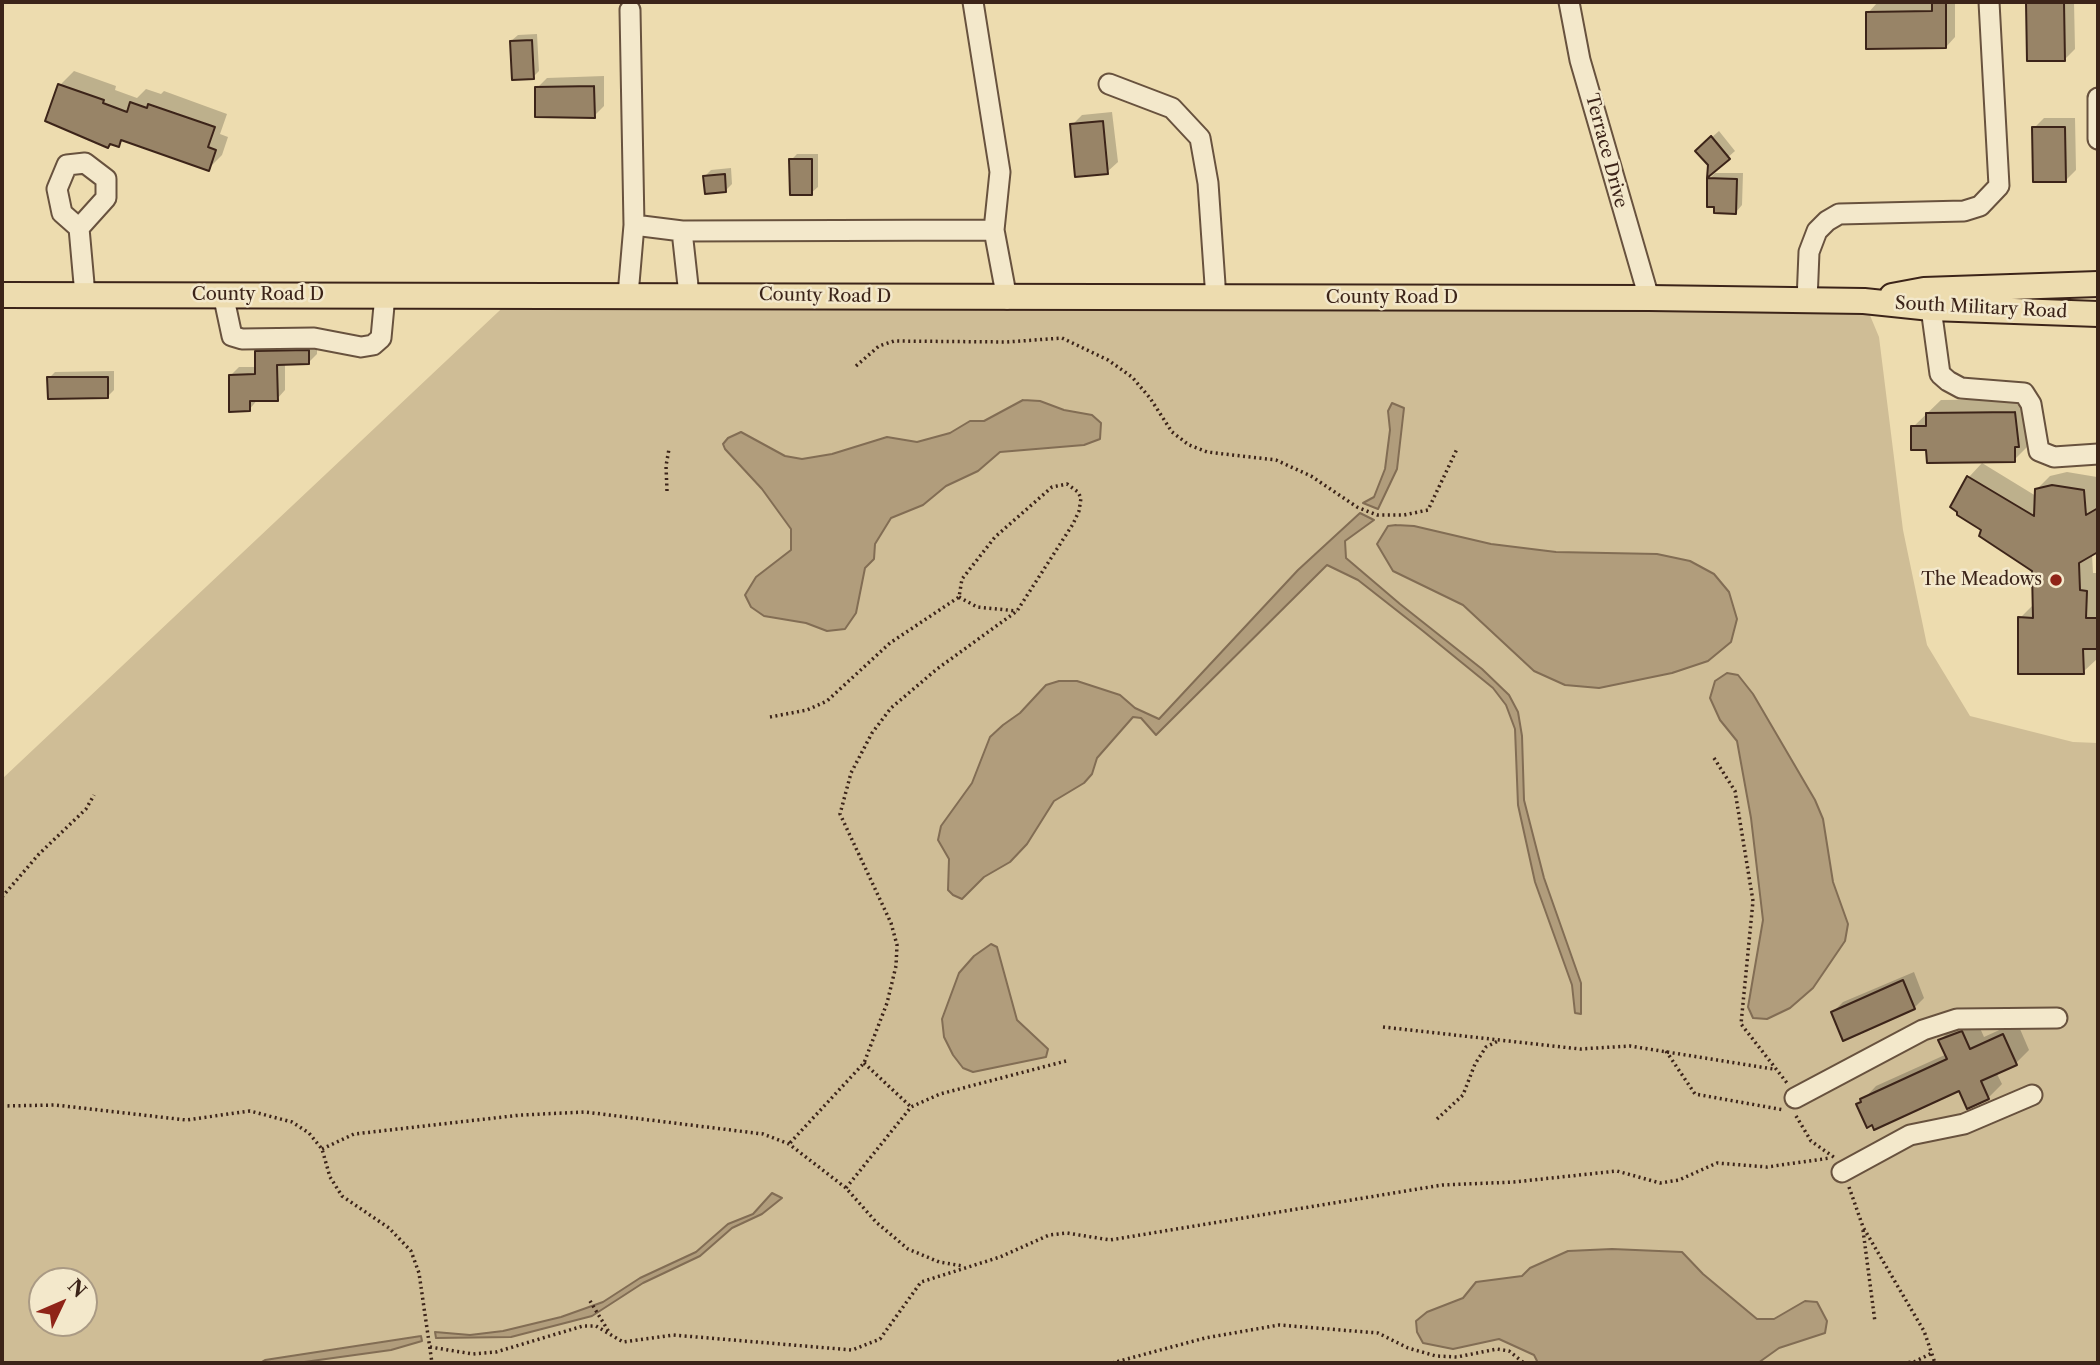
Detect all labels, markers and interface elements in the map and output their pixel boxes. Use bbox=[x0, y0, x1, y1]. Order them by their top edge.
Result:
street label: Terrace Drive bbox=[1580, 91, 1632, 211]
street label: County Road D bbox=[192, 284, 324, 306]
street label: County Road D bbox=[759, 284, 891, 308]
street label: County Road D bbox=[1326, 287, 1458, 309]
street label: South Military Road bbox=[1894, 293, 2068, 323]
place label: The Meadows bbox=[1921, 569, 2042, 591]
marker: The Meadows bbox=[2048, 572, 2064, 588]
north arrow bbox=[28, 1267, 98, 1337]
text: N bbox=[63, 1275, 91, 1302]

